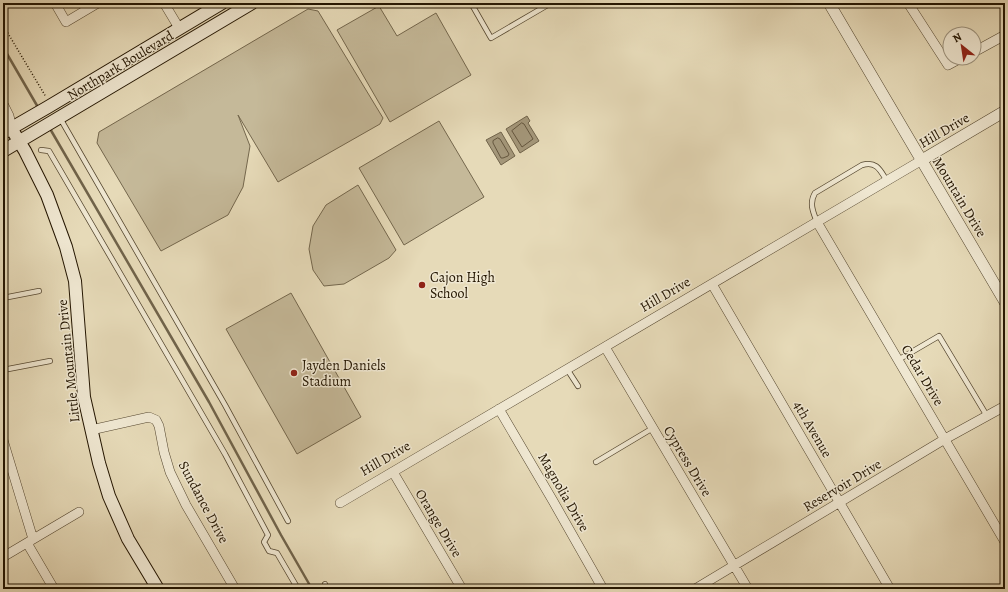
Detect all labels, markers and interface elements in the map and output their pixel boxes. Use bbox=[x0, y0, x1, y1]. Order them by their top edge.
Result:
street label: Northpark Boulevard bbox=[64, 26, 177, 105]
north arrow bbox=[942, 26, 982, 66]
text: N bbox=[950, 29, 964, 46]
street label: Hill Drive bbox=[916, 108, 973, 153]
street label: Mountain Drive bbox=[928, 153, 991, 241]
place label: Cajon High School bbox=[430, 268, 496, 303]
street label: Hill Drive bbox=[637, 272, 694, 317]
marker: Cajon High School bbox=[417, 280, 427, 290]
street label: Little Mountain Drive bbox=[53, 299, 84, 423]
street label: Cedar Drive bbox=[897, 341, 948, 409]
place label: Jayden Daniels Stadium bbox=[302, 356, 386, 391]
marker: Jayden Daniels Stadium bbox=[289, 368, 299, 378]
street label: 4th Avenue bbox=[789, 397, 837, 461]
street label: Cypress Drive bbox=[659, 422, 716, 500]
street label: Hill Drive bbox=[357, 436, 414, 481]
street label: Magnolia Drive bbox=[533, 449, 594, 535]
street label: Reservoir Drive bbox=[799, 455, 885, 516]
street label: Sundance Drive bbox=[174, 458, 233, 547]
street label: Orange Drive bbox=[411, 486, 466, 561]

